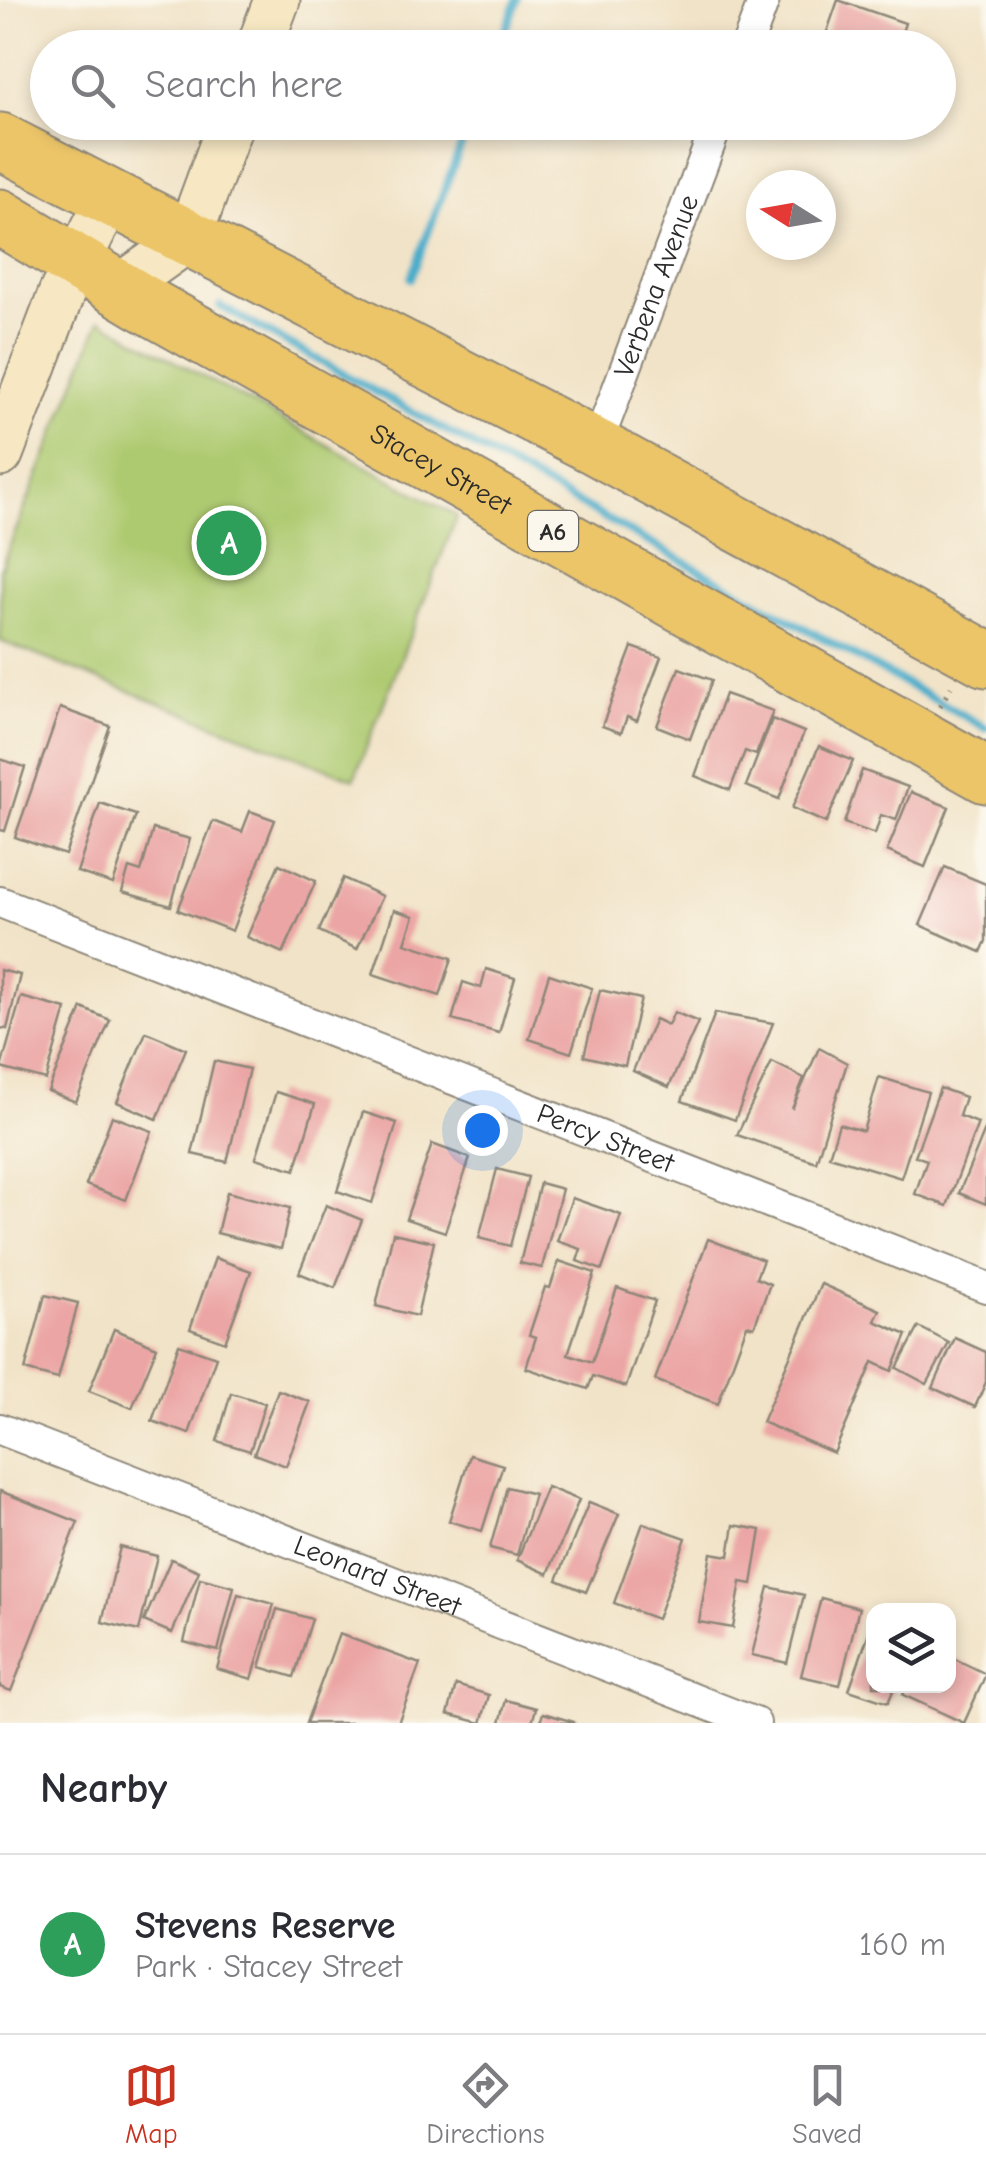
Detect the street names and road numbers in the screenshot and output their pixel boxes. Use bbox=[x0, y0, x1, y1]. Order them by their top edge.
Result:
street label: Verbena Avenue bbox=[608, 190, 705, 382]
street label: Stacey Street bbox=[365, 417, 518, 522]
road number: A6 bbox=[528, 511, 578, 551]
street label: Percy Street bbox=[532, 1097, 679, 1180]
street label: Leonard Street bbox=[289, 1529, 467, 1623]

